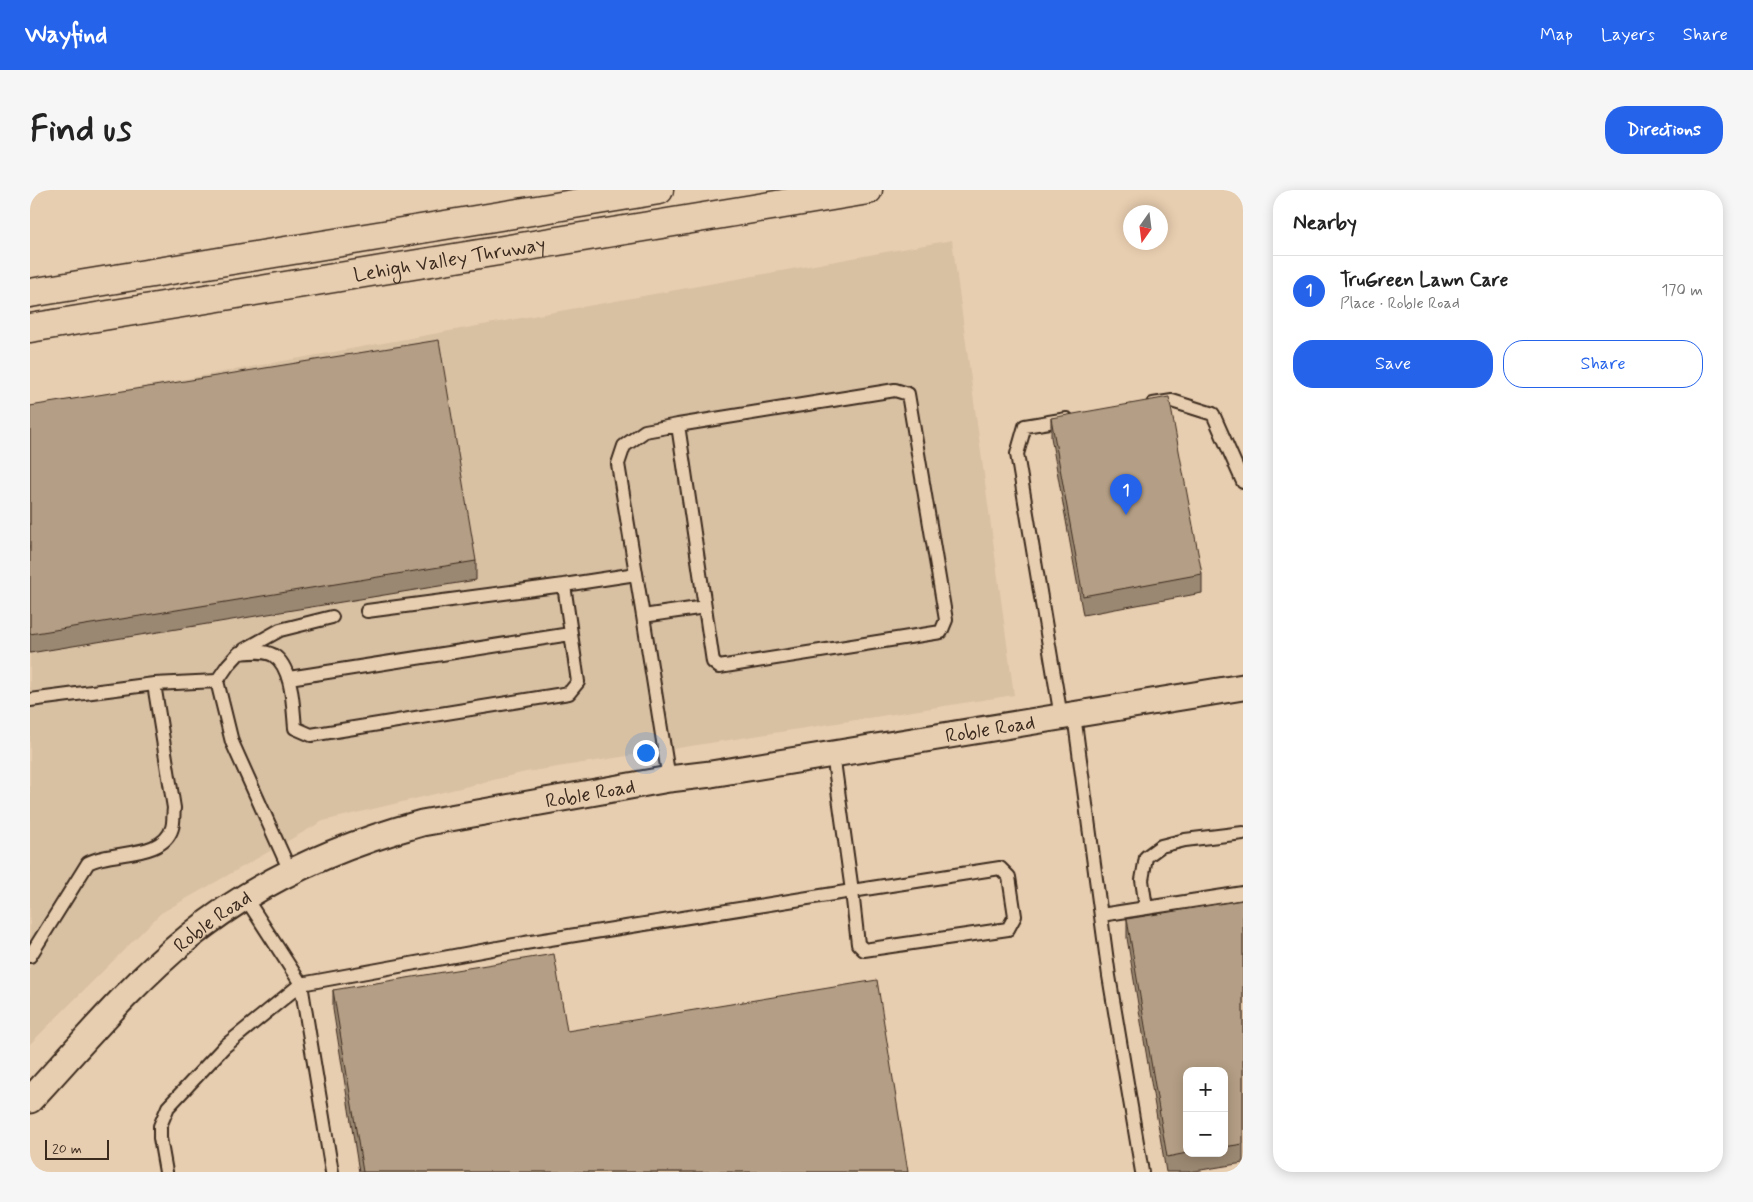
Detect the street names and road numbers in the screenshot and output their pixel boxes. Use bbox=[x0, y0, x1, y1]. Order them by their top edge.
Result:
street label: Lehigh Valley Thruway bbox=[352, 231, 548, 290]
street label: Roble Road bbox=[943, 709, 1037, 750]
street label: Roble Road bbox=[544, 773, 637, 816]
street label: Roble Road bbox=[168, 885, 257, 959]

